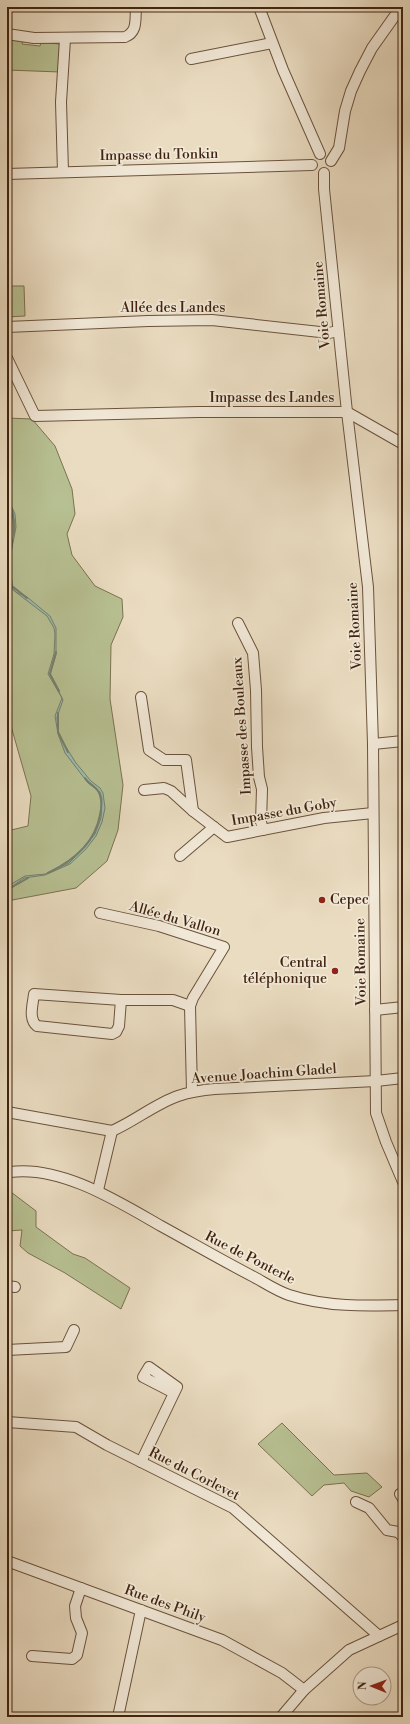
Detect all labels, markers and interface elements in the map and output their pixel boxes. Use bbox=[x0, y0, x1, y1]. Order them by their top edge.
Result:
street label: Impasse du Tonkin bbox=[99, 145, 219, 165]
street label: Voie Romaine bbox=[309, 260, 335, 351]
street label: Allée des Landes bbox=[120, 299, 225, 317]
street label: Impasse des Landes bbox=[210, 389, 334, 407]
street label: Voie Romaine bbox=[344, 582, 366, 671]
street label: Impasse des Bouleaux bbox=[228, 656, 256, 795]
street label: Impasse du Goby bbox=[230, 794, 338, 830]
place label: Cepec bbox=[330, 891, 369, 909]
marker: Cepec bbox=[317, 895, 327, 905]
street label: Allée du Vallon bbox=[126, 897, 223, 941]
street label: Voie Romaine bbox=[351, 918, 371, 1007]
place label: Central téléphonique bbox=[243, 954, 327, 988]
marker: Central téléphonique bbox=[330, 966, 340, 976]
street label: Avenue Joachim Gladel bbox=[190, 1060, 337, 1088]
street label: Rue de Ponterle bbox=[202, 1227, 298, 1289]
street label: Rue du Corlevet bbox=[146, 1443, 243, 1505]
street label: Rue des Phily bbox=[122, 1581, 208, 1627]
north arrow bbox=[352, 1666, 392, 1706]
text: N bbox=[356, 1681, 370, 1690]

